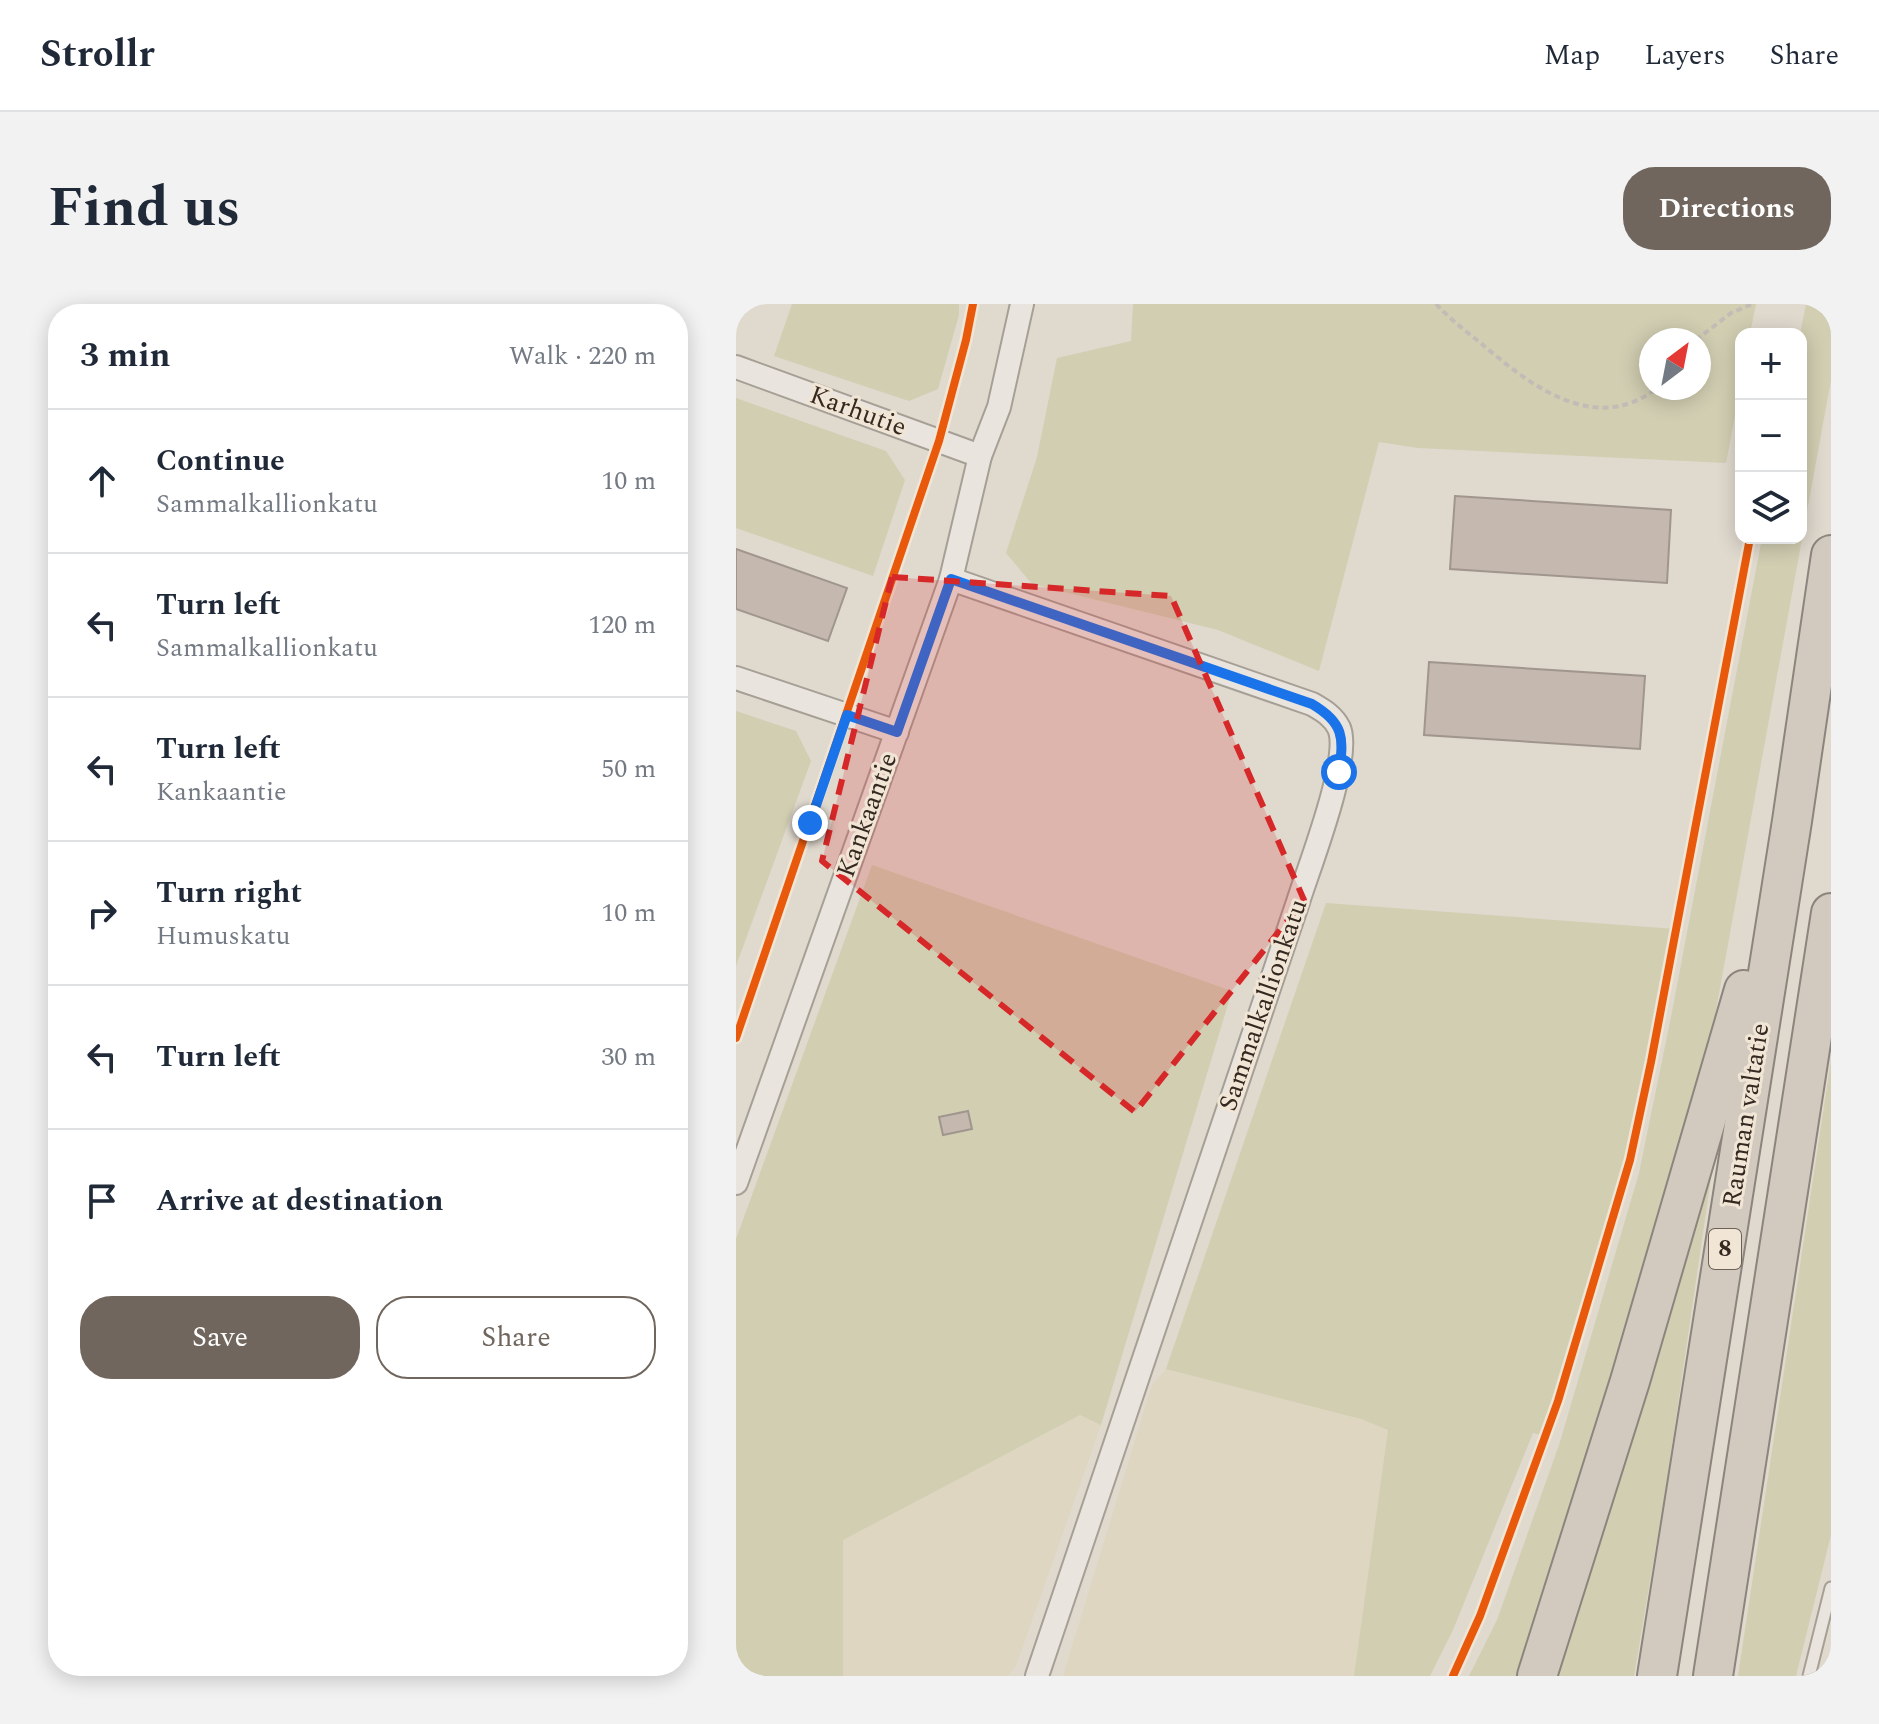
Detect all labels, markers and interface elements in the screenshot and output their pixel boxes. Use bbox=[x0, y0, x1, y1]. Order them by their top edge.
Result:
text: Strollr bbox=[40, 26, 155, 84]
text: Map bbox=[1544, 34, 1600, 77]
text: Layers bbox=[1644, 34, 1726, 77]
text: Share bbox=[1770, 34, 1839, 77]
text: Find us bbox=[48, 166, 241, 251]
button: Directions bbox=[1623, 167, 1831, 250]
north arrow bbox=[1639, 328, 1711, 400]
map controls bbox=[1735, 328, 1807, 544]
button: + bbox=[1735, 328, 1807, 400]
text: 3 min bbox=[80, 330, 170, 382]
text: Walk · 220 m bbox=[509, 336, 656, 376]
street label: Karhutie bbox=[804, 375, 912, 447]
button: − bbox=[1735, 400, 1807, 472]
text: Continue bbox=[156, 438, 285, 484]
icon: ahead bbox=[80, 459, 124, 503]
text: 10 m bbox=[601, 461, 656, 501]
button: layers bbox=[1735, 472, 1807, 544]
text: Sammalkallionkatu bbox=[156, 484, 378, 524]
text: Turn left bbox=[156, 582, 281, 628]
icon: left bbox=[80, 603, 124, 647]
text: 120 m bbox=[588, 605, 656, 645]
text: Sammalkallionkatu bbox=[156, 628, 378, 668]
text: Turn left bbox=[156, 726, 281, 772]
icon: left bbox=[80, 747, 124, 791]
street label: Kankaantie bbox=[826, 747, 908, 883]
text: 50 m bbox=[601, 749, 656, 789]
route start bbox=[1321, 754, 1357, 790]
text: Kankaantie bbox=[156, 772, 287, 812]
route end bbox=[792, 805, 828, 841]
text: Turn right bbox=[156, 870, 302, 916]
icon: right bbox=[80, 891, 124, 935]
text: 10 m bbox=[601, 893, 656, 933]
street label: Sammalkallionkatu bbox=[1208, 894, 1318, 1116]
text: Humuskatu bbox=[156, 916, 290, 956]
street label: Rauman valtatie bbox=[1712, 1020, 1780, 1210]
text: Turn left bbox=[156, 1034, 281, 1080]
icon: left bbox=[80, 1035, 124, 1079]
text: 30 m bbox=[601, 1037, 656, 1077]
text: Arrive at destination bbox=[156, 1178, 443, 1224]
icon: arrive bbox=[80, 1179, 124, 1223]
road number: 8 bbox=[1709, 1229, 1741, 1269]
button: Save bbox=[80, 1296, 360, 1379]
button: Share bbox=[376, 1296, 656, 1379]

